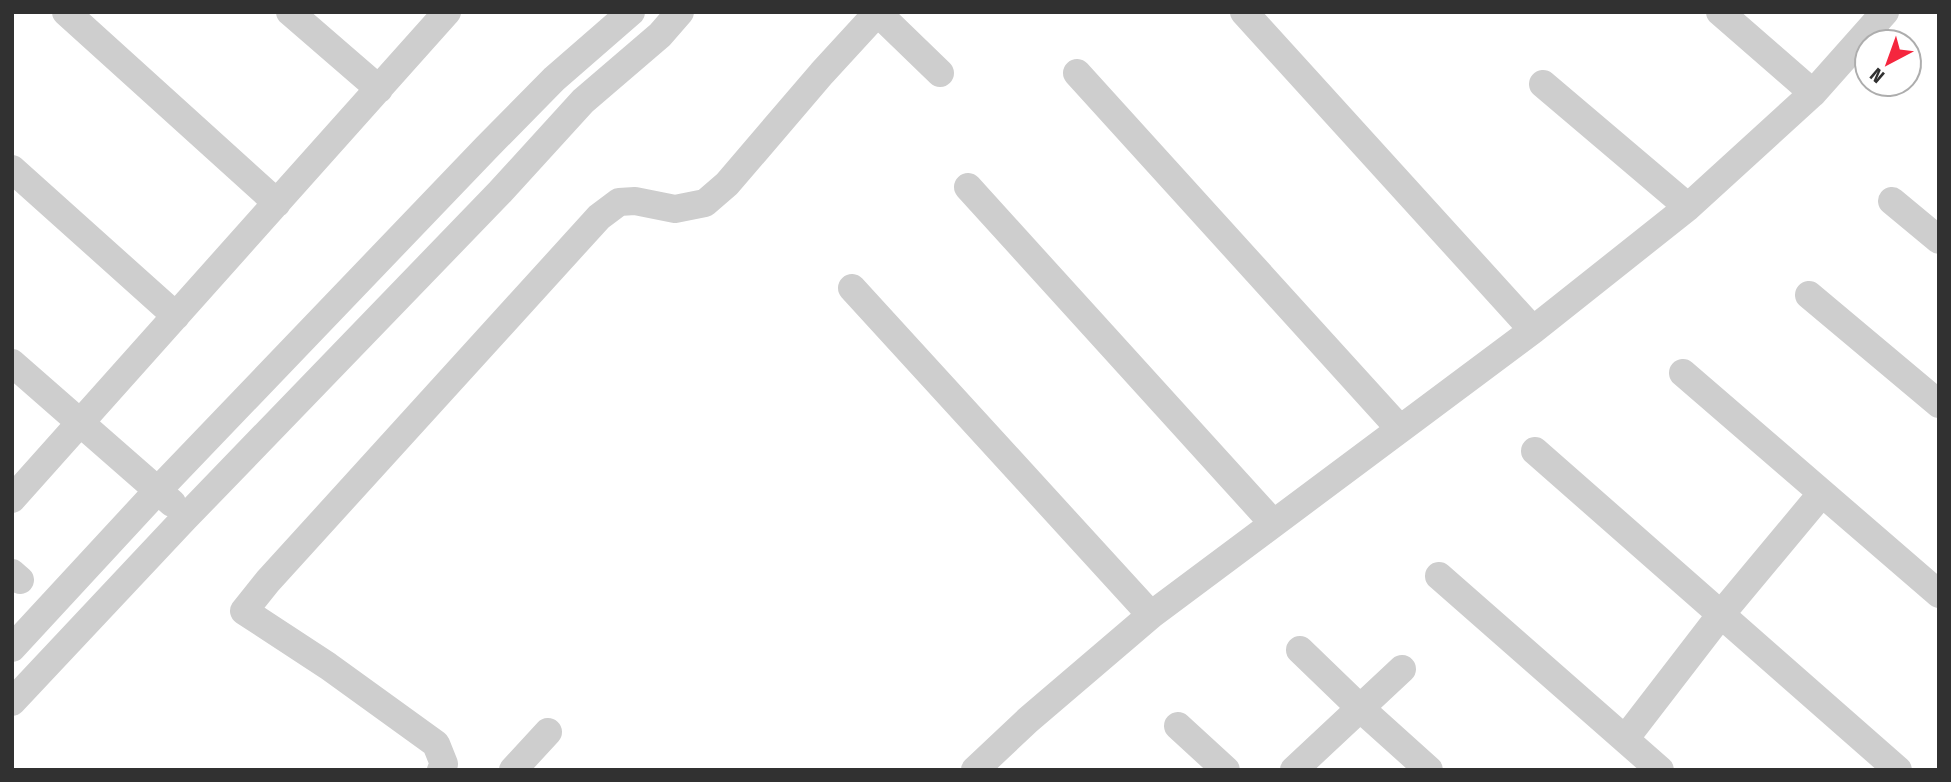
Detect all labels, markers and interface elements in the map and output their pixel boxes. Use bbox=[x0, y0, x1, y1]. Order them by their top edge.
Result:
north arrow bbox=[1853, 28, 1923, 98]
text: N bbox=[1865, 63, 1889, 88]

